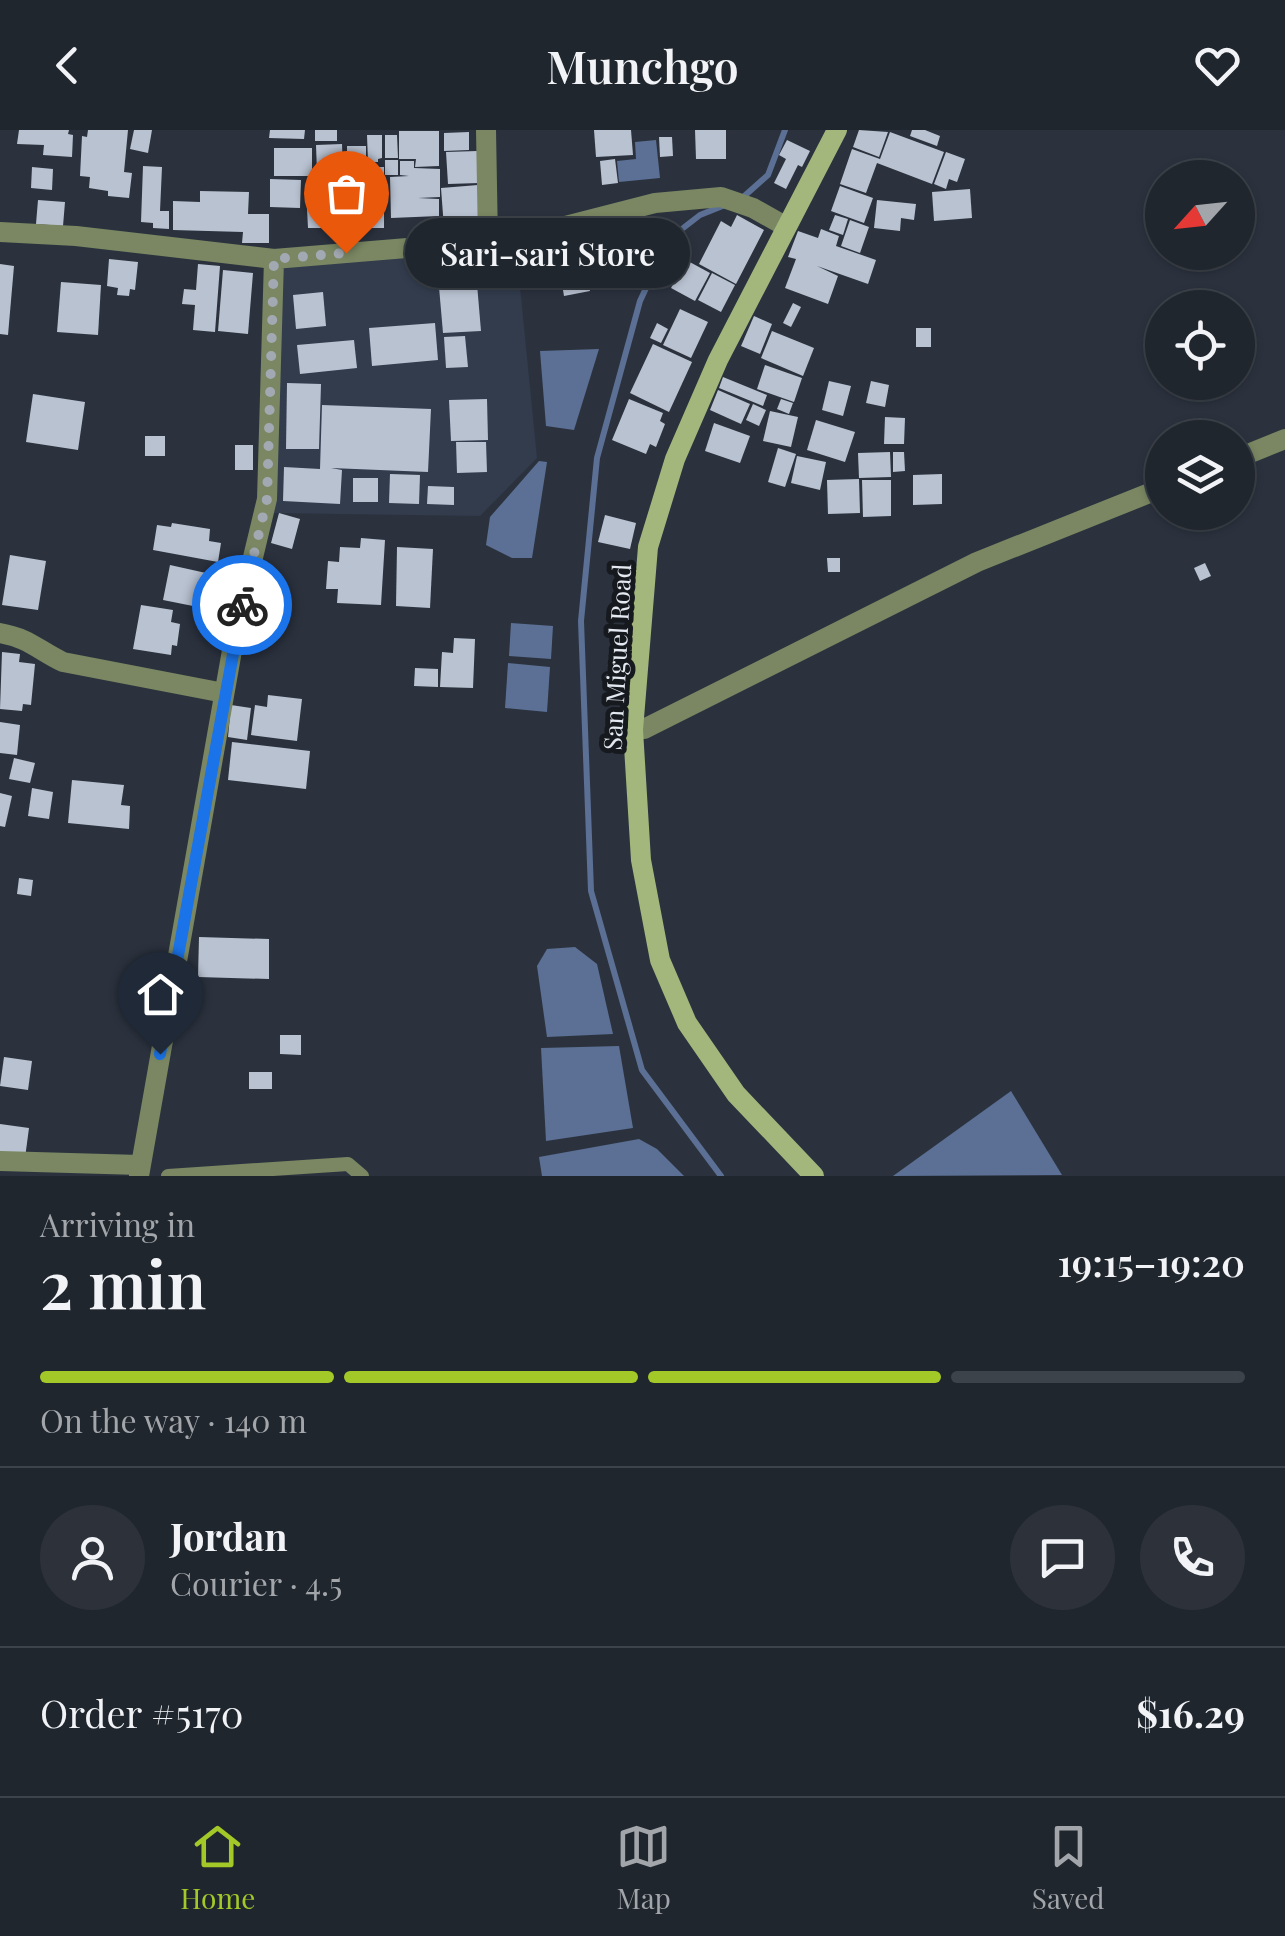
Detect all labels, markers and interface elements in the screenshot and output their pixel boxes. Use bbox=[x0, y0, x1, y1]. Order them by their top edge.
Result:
text: Munchgo bbox=[546, 35, 739, 95]
icon: back bbox=[40, 38, 95, 93]
icon: heart bbox=[1190, 38, 1245, 93]
pin bbox=[304, 151, 389, 254]
north arrow bbox=[1145, 160, 1255, 270]
map controls bbox=[1145, 160, 1255, 530]
icon: bag bbox=[319, 166, 374, 221]
callout: Sari-sari Store bbox=[406, 218, 691, 288]
text: Sari-sari Store bbox=[440, 231, 655, 274]
button: locate bbox=[1145, 290, 1255, 400]
button: layers bbox=[1145, 420, 1255, 530]
courier bbox=[192, 555, 292, 655]
street label: San Miguel Road bbox=[595, 563, 637, 751]
icon: bike bbox=[215, 578, 270, 633]
pin bbox=[118, 952, 203, 1055]
icon: home bbox=[133, 967, 188, 1022]
text: Arriving in bbox=[40, 1202, 195, 1245]
text: 19:15–19:20 bbox=[1057, 1236, 1245, 1287]
text: 2 min bbox=[40, 1239, 206, 1325]
text: On the way · 140 m bbox=[40, 1398, 307, 1441]
button: person bbox=[40, 1505, 145, 1610]
button: chat bbox=[1010, 1505, 1115, 1610]
button: phone bbox=[1140, 1505, 1245, 1610]
text: Jordan bbox=[170, 1510, 288, 1561]
text: Courier · 4.5 bbox=[170, 1561, 342, 1604]
text: Order #5170 bbox=[40, 1687, 243, 1738]
text: $16.29 bbox=[1136, 1687, 1245, 1738]
tab: Home bbox=[180, 1819, 255, 1916]
tab: Map bbox=[616, 1819, 671, 1916]
tab: Saved bbox=[1032, 1819, 1105, 1916]

